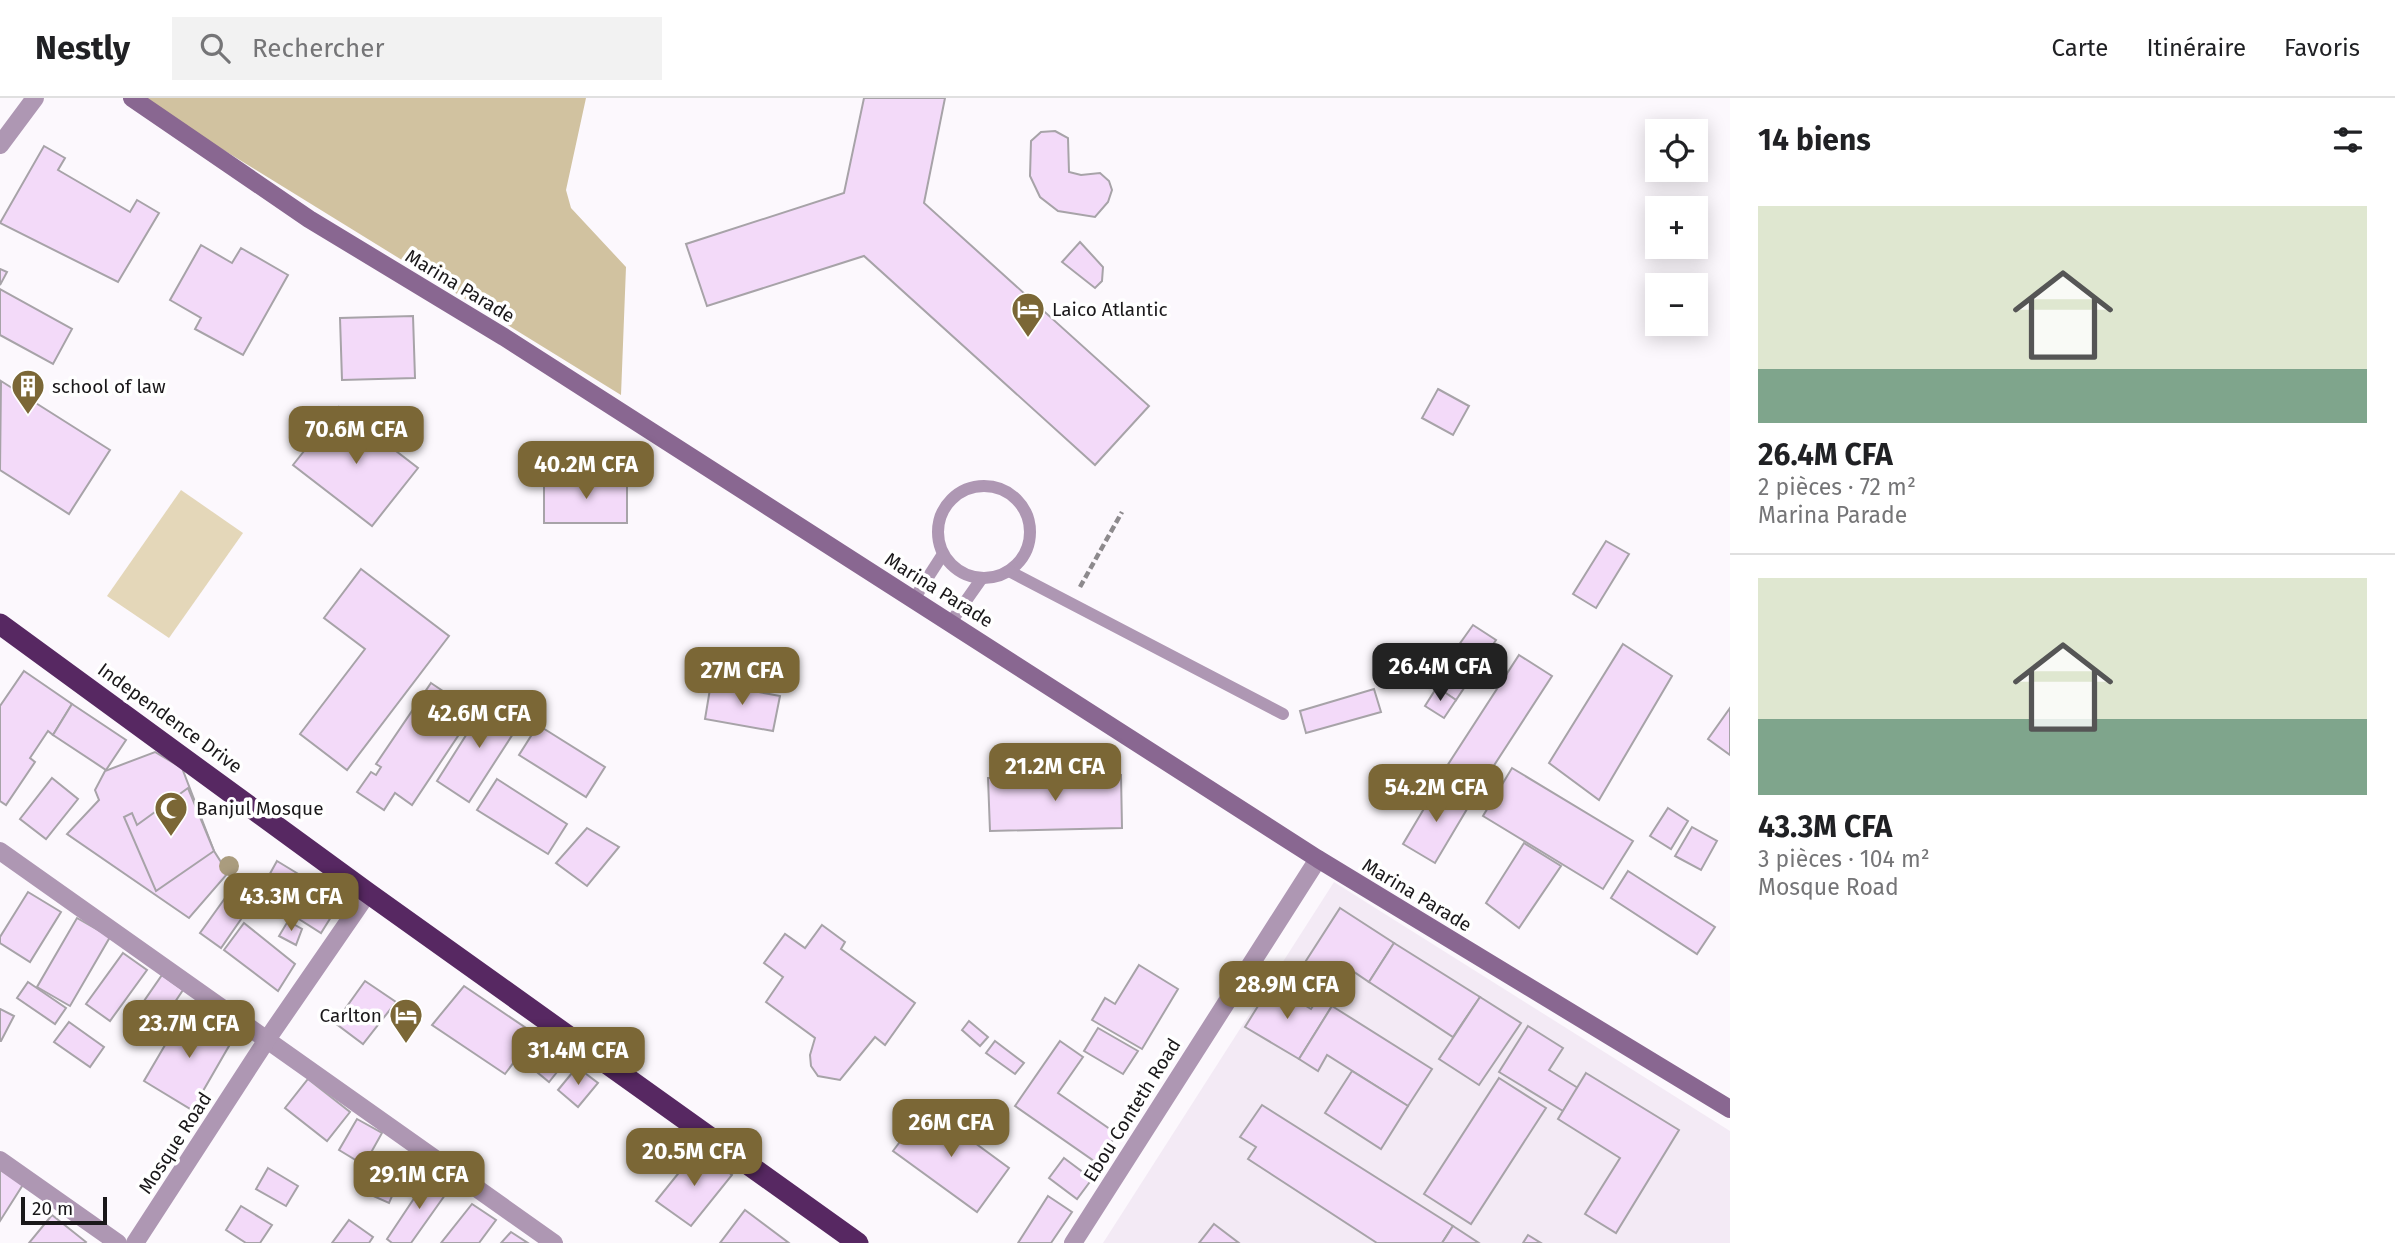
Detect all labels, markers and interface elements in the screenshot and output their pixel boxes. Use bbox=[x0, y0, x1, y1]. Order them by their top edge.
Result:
search box bbox=[172, 17, 662, 80]
text: Nestly bbox=[35, 28, 130, 68]
icon: search bbox=[196, 29, 234, 67]
text: Rechercher bbox=[252, 33, 385, 64]
text: Carte bbox=[2052, 34, 2108, 62]
text: Itinéraire bbox=[2146, 34, 2246, 62]
text: Favoris bbox=[2284, 34, 2360, 62]
map controls bbox=[1645, 119, 1708, 336]
button: locate bbox=[1645, 119, 1708, 182]
icon: filters bbox=[2329, 121, 2367, 159]
text: 14 biens bbox=[1758, 122, 1871, 158]
button: + bbox=[1645, 196, 1708, 259]
street label: Marina Parade bbox=[401, 244, 519, 328]
icon: home bbox=[2000, 252, 2126, 378]
button: − bbox=[1645, 273, 1708, 336]
hotel icon: Laico Atlantic bbox=[1009, 290, 1047, 339]
place label: Laico Atlantic bbox=[1052, 298, 1168, 321]
building icon: school of law bbox=[9, 367, 47, 416]
place label: school of law bbox=[52, 375, 166, 398]
pin: 70.6M CFA bbox=[276, 406, 436, 466]
text: 70.6M CFA bbox=[305, 415, 407, 443]
text: 26.4M CFA bbox=[1758, 437, 1893, 473]
pin: 40.2M CFA bbox=[506, 442, 666, 501]
text: 40.2M CFA bbox=[534, 450, 638, 478]
text: 2 pièces · 72 m² bbox=[1758, 473, 1916, 501]
text: Marina Parade bbox=[1758, 501, 1907, 529]
street label: Marina Parade bbox=[881, 548, 997, 632]
icon: home bbox=[2000, 624, 2126, 750]
pin: 26.4M CFA bbox=[1360, 644, 1520, 703]
pin: 27M CFA bbox=[677, 648, 807, 707]
text: 26.4M CFA bbox=[1388, 652, 1492, 680]
text: 27M CFA bbox=[701, 656, 783, 684]
street label: Independence Drive bbox=[93, 658, 247, 778]
pin: 42.6M CFA bbox=[399, 690, 559, 750]
text: 42.6M CFA bbox=[427, 699, 531, 727]
pin: 21.2M CFA bbox=[975, 744, 1135, 803]
text: 21.2M CFA bbox=[1005, 752, 1105, 780]
pin: 54.2M CFA bbox=[1356, 764, 1516, 824]
text: 54.2M CFA bbox=[1384, 773, 1488, 801]
mosque icon: Banjul Mosque bbox=[152, 789, 190, 838]
place label: Banjul Mosque bbox=[196, 797, 324, 820]
text: 43.3M CFA bbox=[1758, 809, 1892, 845]
text: 3 pièces · 104 m² bbox=[1758, 845, 1930, 873]
street label: Marina Parade bbox=[1358, 853, 1476, 937]
text: Mosque Road bbox=[1758, 873, 1899, 901]
pin: 43.3M CFA bbox=[211, 874, 371, 933]
text: 43.3M CFA bbox=[240, 882, 342, 910]
pin: 28.9M CFA bbox=[1207, 962, 1367, 1021]
text: 28.9M CFA bbox=[1235, 970, 1339, 998]
hotel icon: Carlton bbox=[387, 996, 425, 1045]
pin: 23.7M CFA bbox=[109, 1000, 269, 1060]
place label: Carlton bbox=[320, 1004, 382, 1027]
text: 23.7M CFA bbox=[139, 1009, 239, 1037]
pin: 31.4M CFA bbox=[498, 1028, 658, 1087]
street label: Ebou Conteth Road bbox=[1079, 1034, 1185, 1186]
text: 31.4M CFA bbox=[528, 1036, 628, 1064]
street label: Mosque Road bbox=[134, 1088, 216, 1198]
pin: 26M CFA bbox=[886, 1100, 1016, 1159]
text: 26M CFA bbox=[908, 1108, 994, 1136]
pin: 20.5M CFA bbox=[614, 1128, 774, 1188]
text: 20.5M CFA bbox=[642, 1137, 746, 1165]
pin: 29.1M CFA bbox=[339, 1152, 499, 1211]
text: 29.1M CFA bbox=[370, 1160, 468, 1188]
scale bar bbox=[21, 1194, 107, 1226]
text: 20 m bbox=[32, 1197, 73, 1220]

